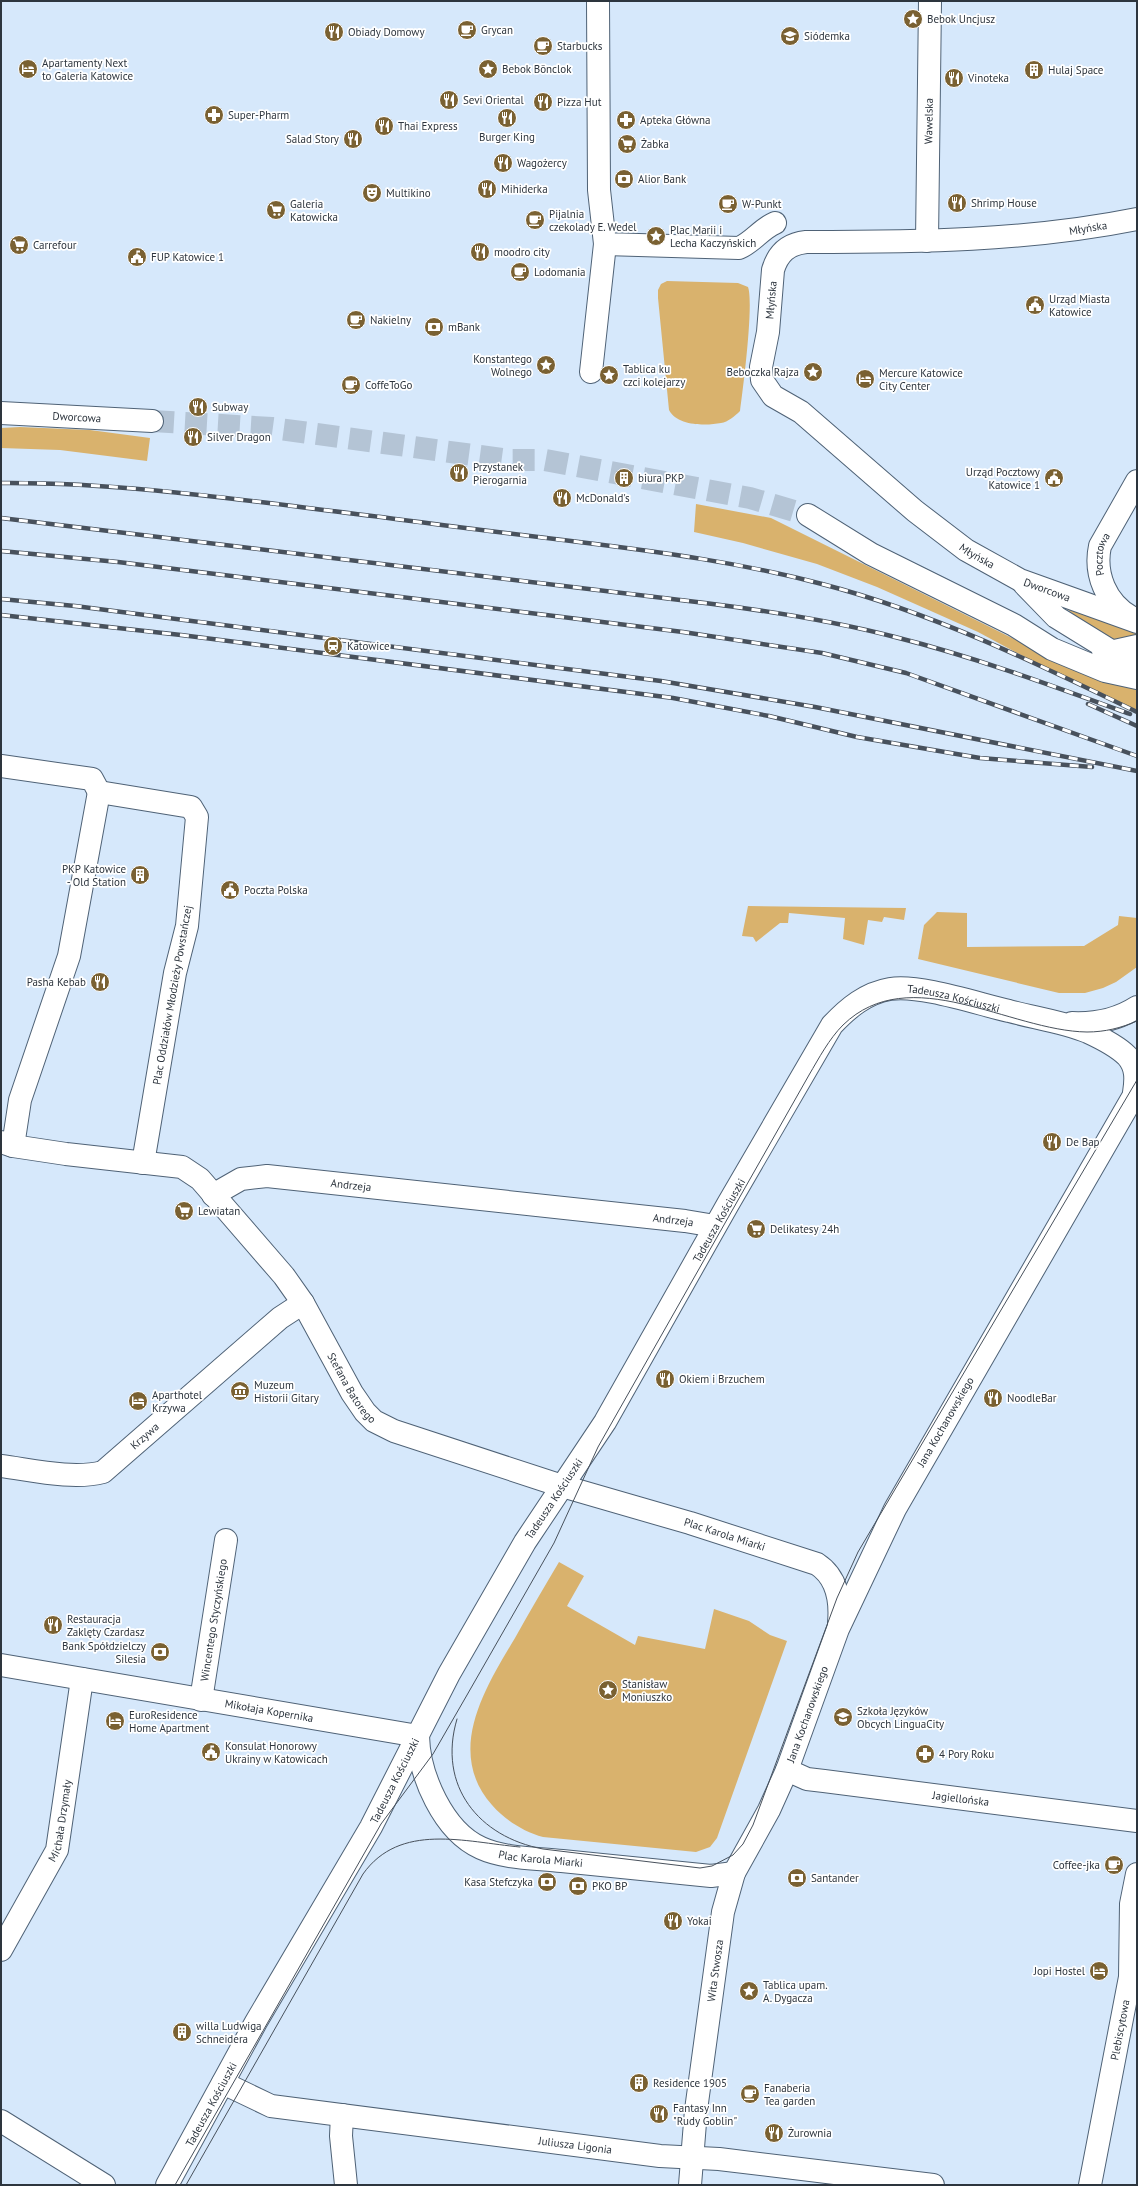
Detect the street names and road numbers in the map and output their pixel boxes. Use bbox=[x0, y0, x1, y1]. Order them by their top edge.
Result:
street label: Wawelska bbox=[921, 98, 936, 144]
street label: Młyńska bbox=[1068, 218, 1108, 238]
street label: Młyńska bbox=[762, 280, 780, 320]
street label: Dworcowa bbox=[52, 409, 102, 425]
street label: Pocztowa bbox=[1091, 530, 1113, 577]
street label: Młyńska bbox=[956, 540, 997, 572]
street label: Dworcowa bbox=[1022, 575, 1072, 605]
street label: Plac Oddziałów Młodzieży Powstańczej bbox=[149, 904, 195, 1086]
street label: Tadeusza Kościuszki bbox=[907, 981, 1001, 1016]
street label: Andrzeja bbox=[330, 1176, 372, 1194]
street label: Tadeusza Kościuszki bbox=[690, 1176, 748, 1265]
street label: Andrzeja bbox=[652, 1211, 695, 1229]
street label: Stefana Batorego bbox=[324, 1350, 379, 1426]
street label: Jana Kochanowskiego bbox=[913, 1374, 977, 1470]
street label: Krzywa bbox=[127, 1419, 162, 1452]
street label: Tadeusza Kościuszki bbox=[522, 1456, 586, 1542]
street label: Plac Karola Miarki bbox=[682, 1515, 767, 1554]
street label: Wincentego Styczyńskiego bbox=[197, 1558, 230, 1682]
street label: Jana Kochanowskiego bbox=[783, 1664, 831, 1765]
street label: Mikołaja Kopernika bbox=[224, 1696, 315, 1725]
street label: Tadeusza Kościuszki bbox=[367, 1736, 422, 1826]
street label: Michała Drzymały bbox=[45, 1778, 74, 1864]
street label: Jagiellońska bbox=[931, 1788, 990, 1809]
street label: Plac Karola Miarki bbox=[497, 1847, 584, 1870]
street label: Wita Stwosza bbox=[704, 1939, 726, 2003]
street label: Plebiscytowa bbox=[1107, 1998, 1133, 2061]
street label: Tadeusza Kościuszki bbox=[182, 2060, 240, 2149]
street label: Juliusza Ligonia bbox=[537, 2133, 613, 2157]

